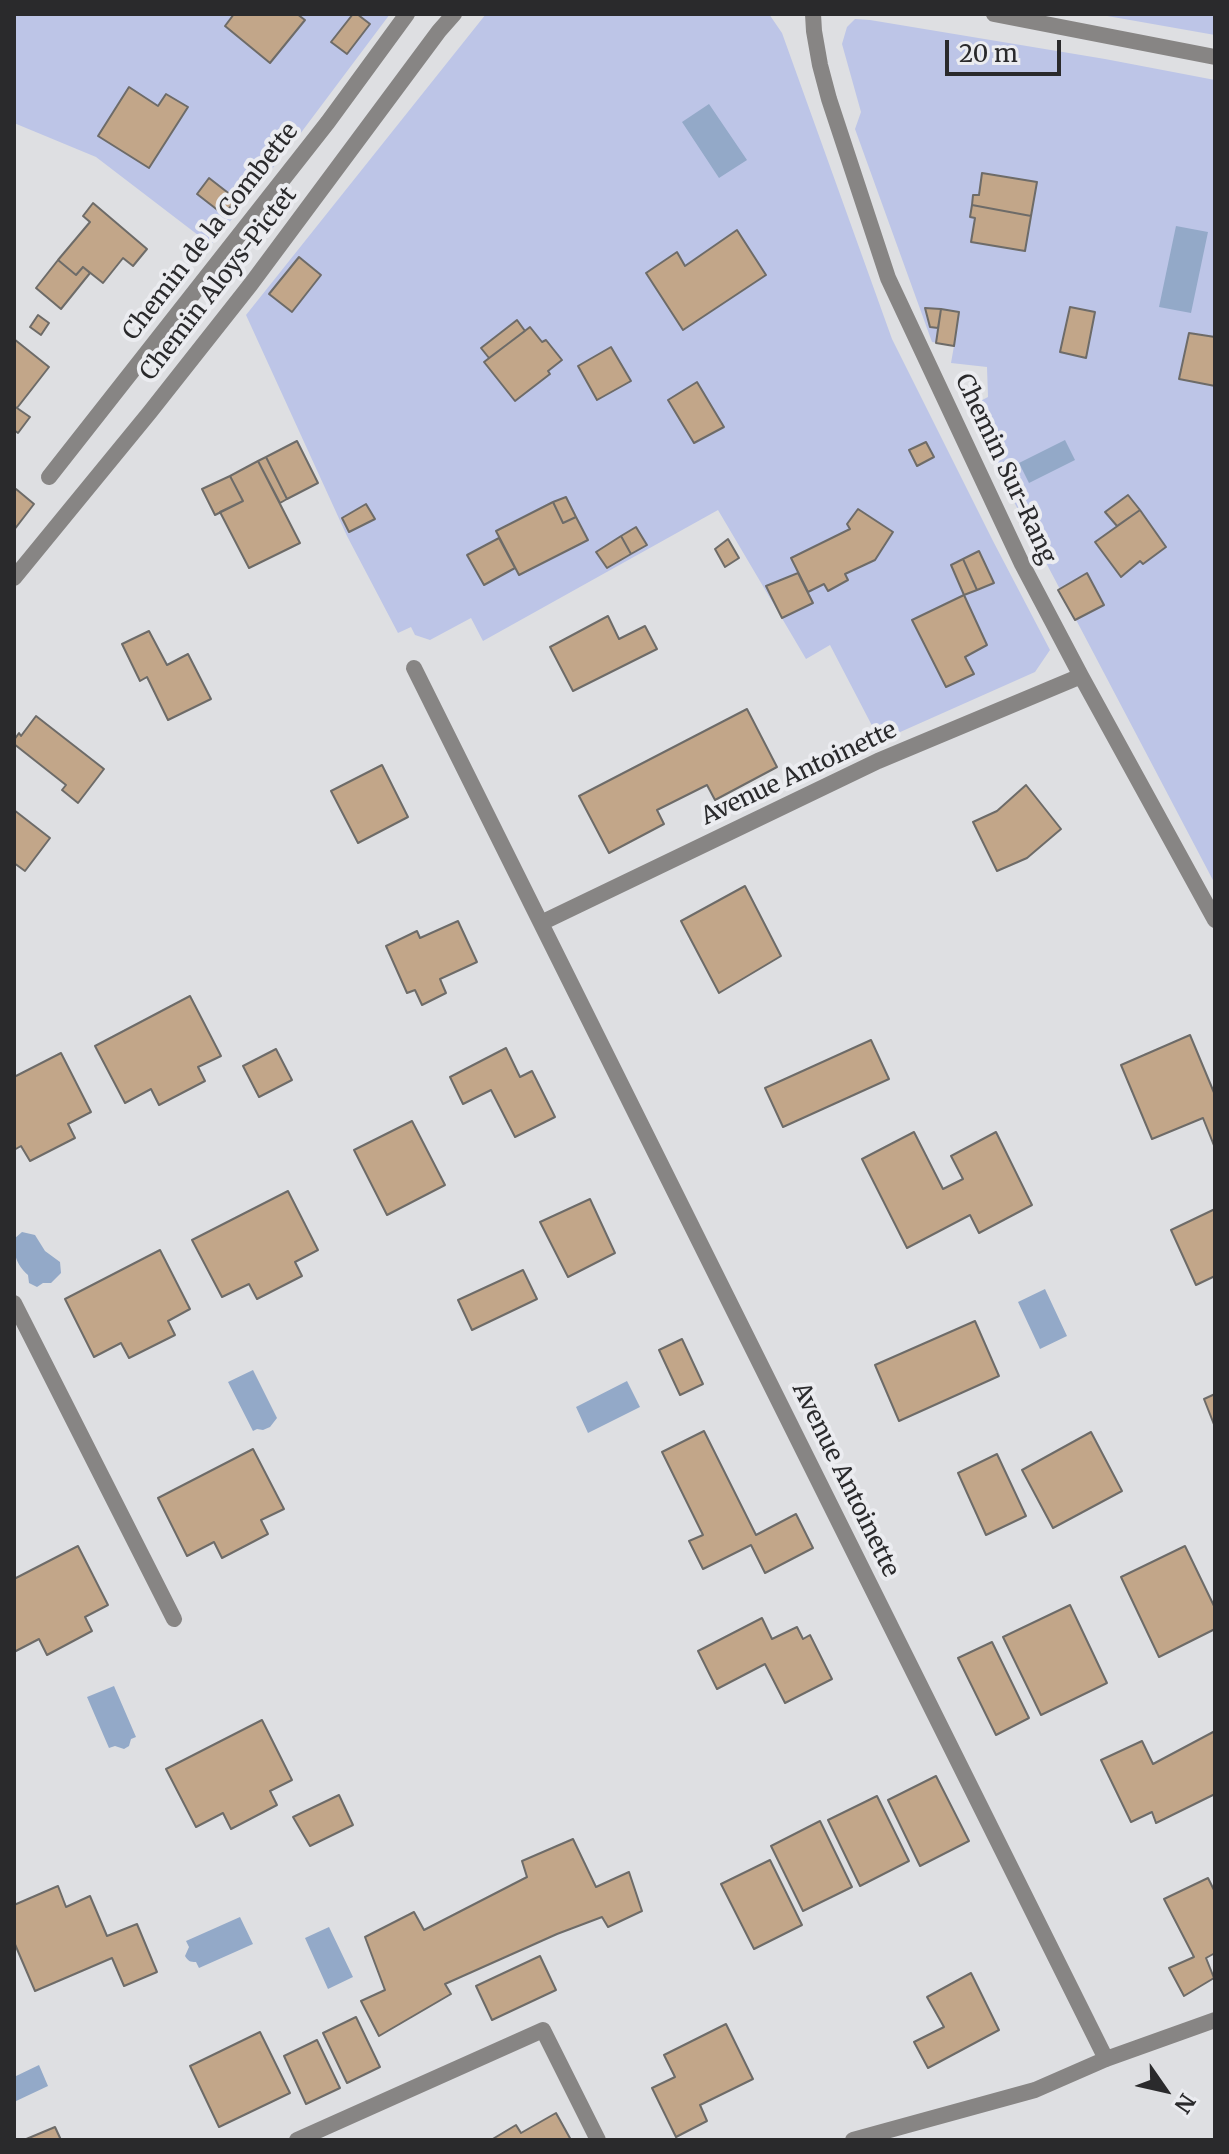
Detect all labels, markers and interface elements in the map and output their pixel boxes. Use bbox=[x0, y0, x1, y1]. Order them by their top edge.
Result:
scale bar bbox=[949, 24, 1065, 74]
text: 20 m bbox=[959, 38, 1018, 69]
street label: Chemin de la Combette bbox=[117, 118, 305, 346]
street label: Chemin Aloys-Pictet bbox=[135, 182, 303, 386]
street label: Chemin Sur-Rang bbox=[948, 369, 1062, 569]
street label: Avenue Antoinette bbox=[697, 716, 901, 832]
street label: Avenue Antoinette bbox=[786, 1378, 904, 1582]
north arrow bbox=[1125, 2050, 1205, 2130]
text: N bbox=[1168, 2088, 1201, 2118]

